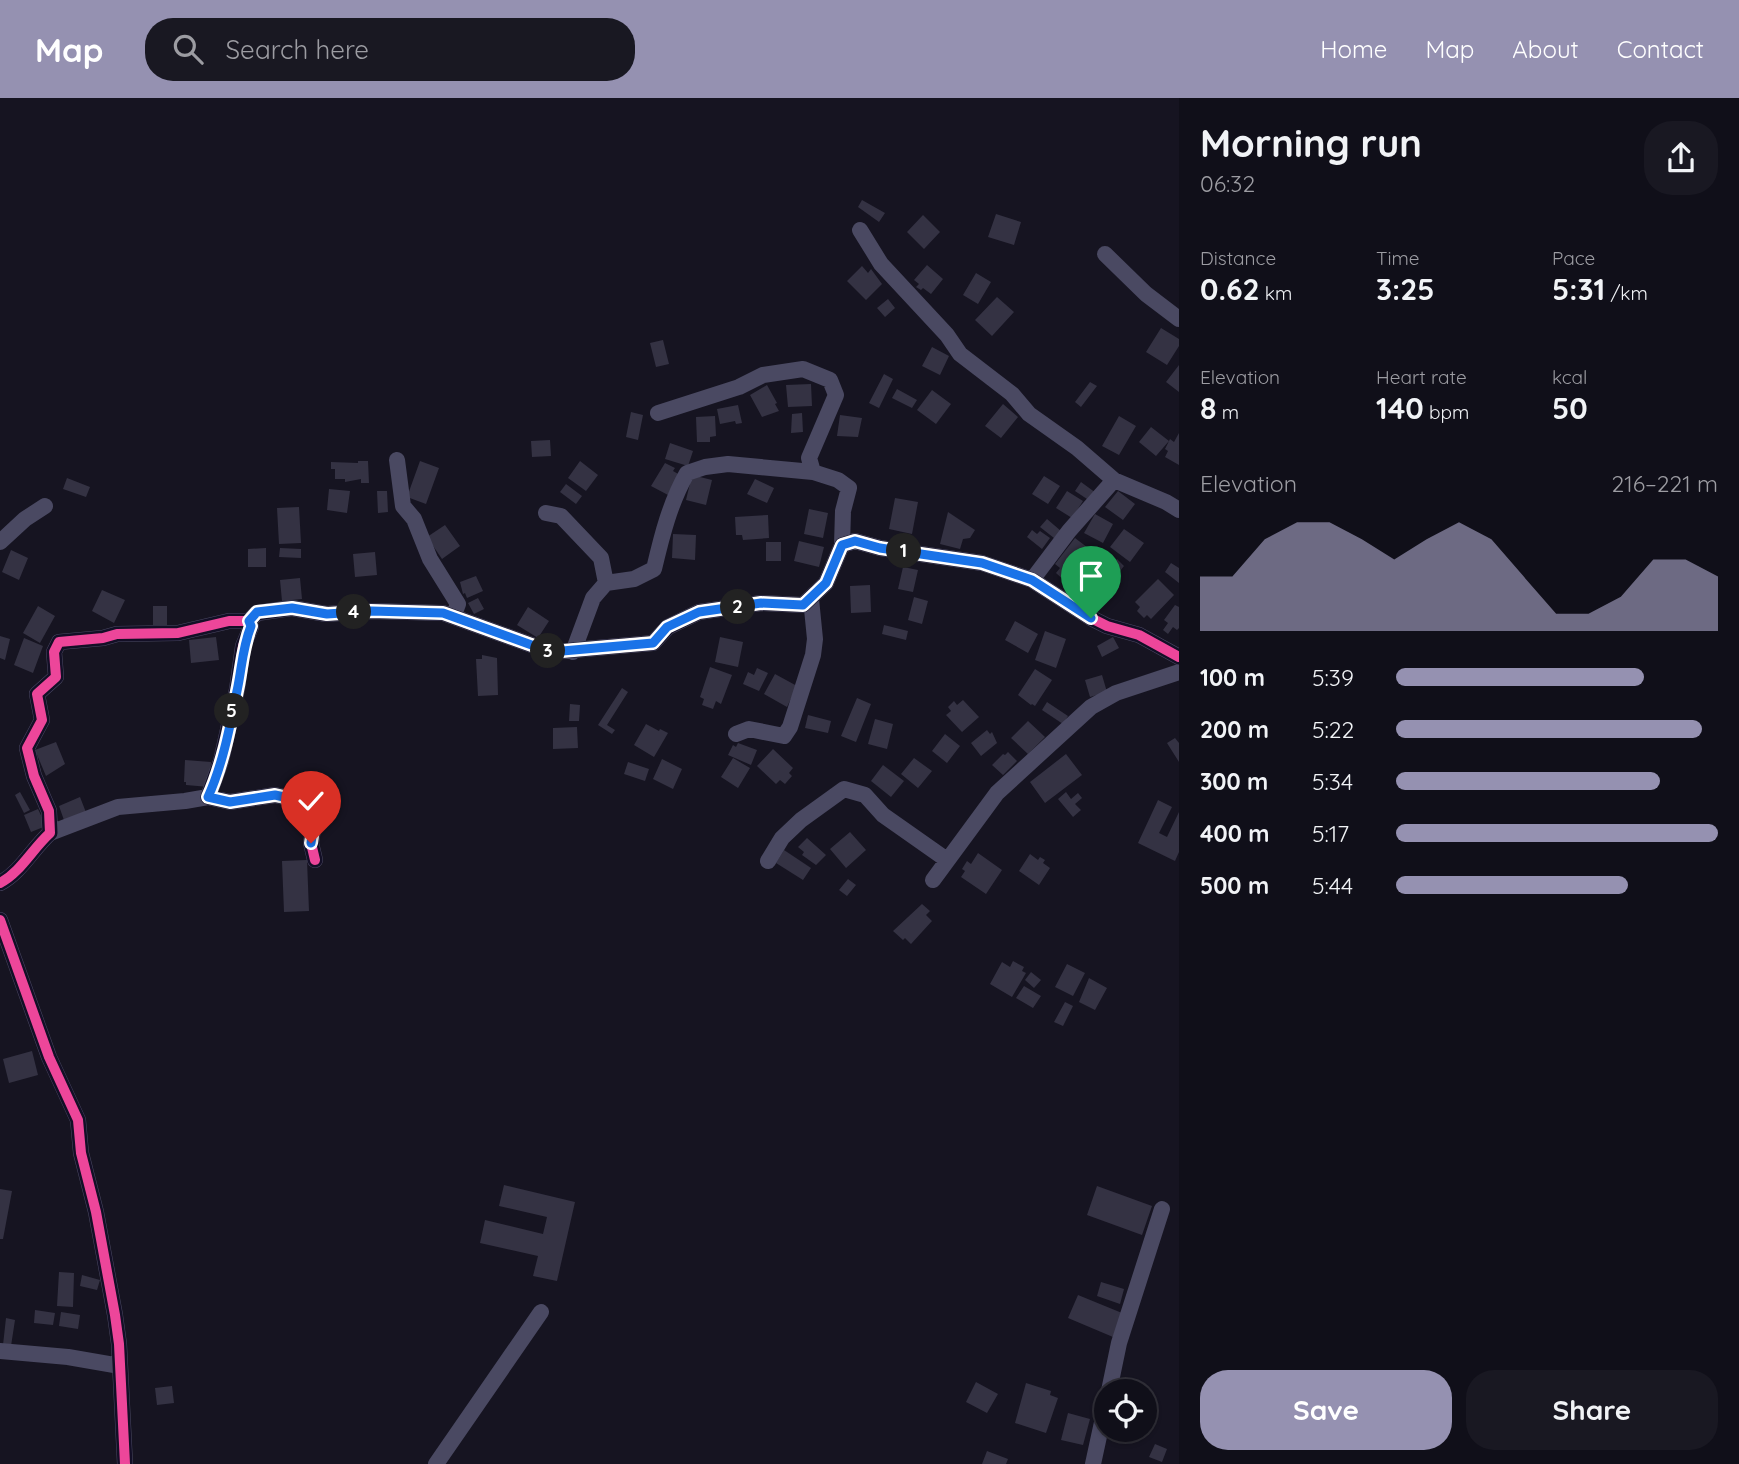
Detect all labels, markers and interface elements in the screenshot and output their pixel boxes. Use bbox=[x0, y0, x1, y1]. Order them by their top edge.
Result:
search box bbox=[145, 18, 635, 81]
text: Map bbox=[35, 29, 103, 70]
icon: search bbox=[169, 30, 207, 68]
text: Search here bbox=[225, 33, 369, 66]
text: Home bbox=[1320, 34, 1387, 64]
text: Map bbox=[1425, 34, 1474, 64]
text: About bbox=[1512, 34, 1579, 64]
text: Contact bbox=[1617, 34, 1704, 64]
text: Morning run bbox=[1200, 119, 1422, 167]
button: share bbox=[1644, 121, 1718, 195]
text: 06:32 bbox=[1200, 169, 1255, 198]
text: Distance bbox=[1200, 246, 1276, 270]
text: Time bbox=[1376, 246, 1420, 270]
text: Pace bbox=[1552, 246, 1595, 270]
text: 0.62 bbox=[1200, 270, 1260, 308]
text: 3:25 bbox=[1376, 270, 1435, 308]
text: 5:31 bbox=[1552, 270, 1605, 308]
text: km bbox=[1260, 281, 1292, 305]
text: /km bbox=[1605, 281, 1648, 305]
text: Elevation bbox=[1200, 365, 1280, 389]
text: Heart rate bbox=[1376, 365, 1467, 389]
text: kcal bbox=[1552, 365, 1587, 389]
text: 8 bbox=[1200, 389, 1216, 427]
text: 140 bbox=[1376, 389, 1424, 427]
text: 50 bbox=[1552, 389, 1588, 427]
text: m bbox=[1216, 400, 1239, 424]
text: bpm bbox=[1424, 400, 1469, 424]
text: Elevation bbox=[1200, 469, 1297, 498]
text: 216–221 m bbox=[1611, 469, 1718, 498]
pin: 1 bbox=[886, 533, 922, 568]
text: 1 bbox=[900, 538, 907, 562]
pin bbox=[1061, 546, 1121, 618]
icon: arrive bbox=[1072, 557, 1110, 595]
pin: 2 bbox=[720, 589, 756, 624]
pin: 4 bbox=[336, 594, 372, 630]
text: 2 bbox=[732, 594, 743, 618]
text: 4 bbox=[348, 599, 359, 623]
pin: 3 bbox=[530, 634, 566, 668]
text: 3 bbox=[542, 638, 553, 662]
text: 100 m bbox=[1200, 663, 1265, 692]
text: 5:39 bbox=[1312, 663, 1354, 692]
pin: 5 bbox=[215, 694, 250, 728]
text: 5 bbox=[226, 698, 237, 722]
text: 200 m bbox=[1200, 715, 1269, 744]
text: 5:22 bbox=[1312, 715, 1354, 744]
text: 300 m bbox=[1200, 767, 1268, 796]
text: 5:34 bbox=[1312, 767, 1353, 796]
pin bbox=[281, 771, 341, 843]
icon: check bbox=[292, 782, 330, 820]
text: 400 m bbox=[1200, 819, 1269, 848]
text: 5:17 bbox=[1312, 819, 1349, 848]
text: 500 m bbox=[1200, 871, 1269, 900]
text: 5:44 bbox=[1312, 871, 1353, 900]
button: Save bbox=[1200, 1370, 1452, 1450]
button: Share bbox=[1466, 1370, 1718, 1450]
map controls bbox=[1094, 1379, 1157, 1442]
button: locate bbox=[1094, 1379, 1157, 1442]

